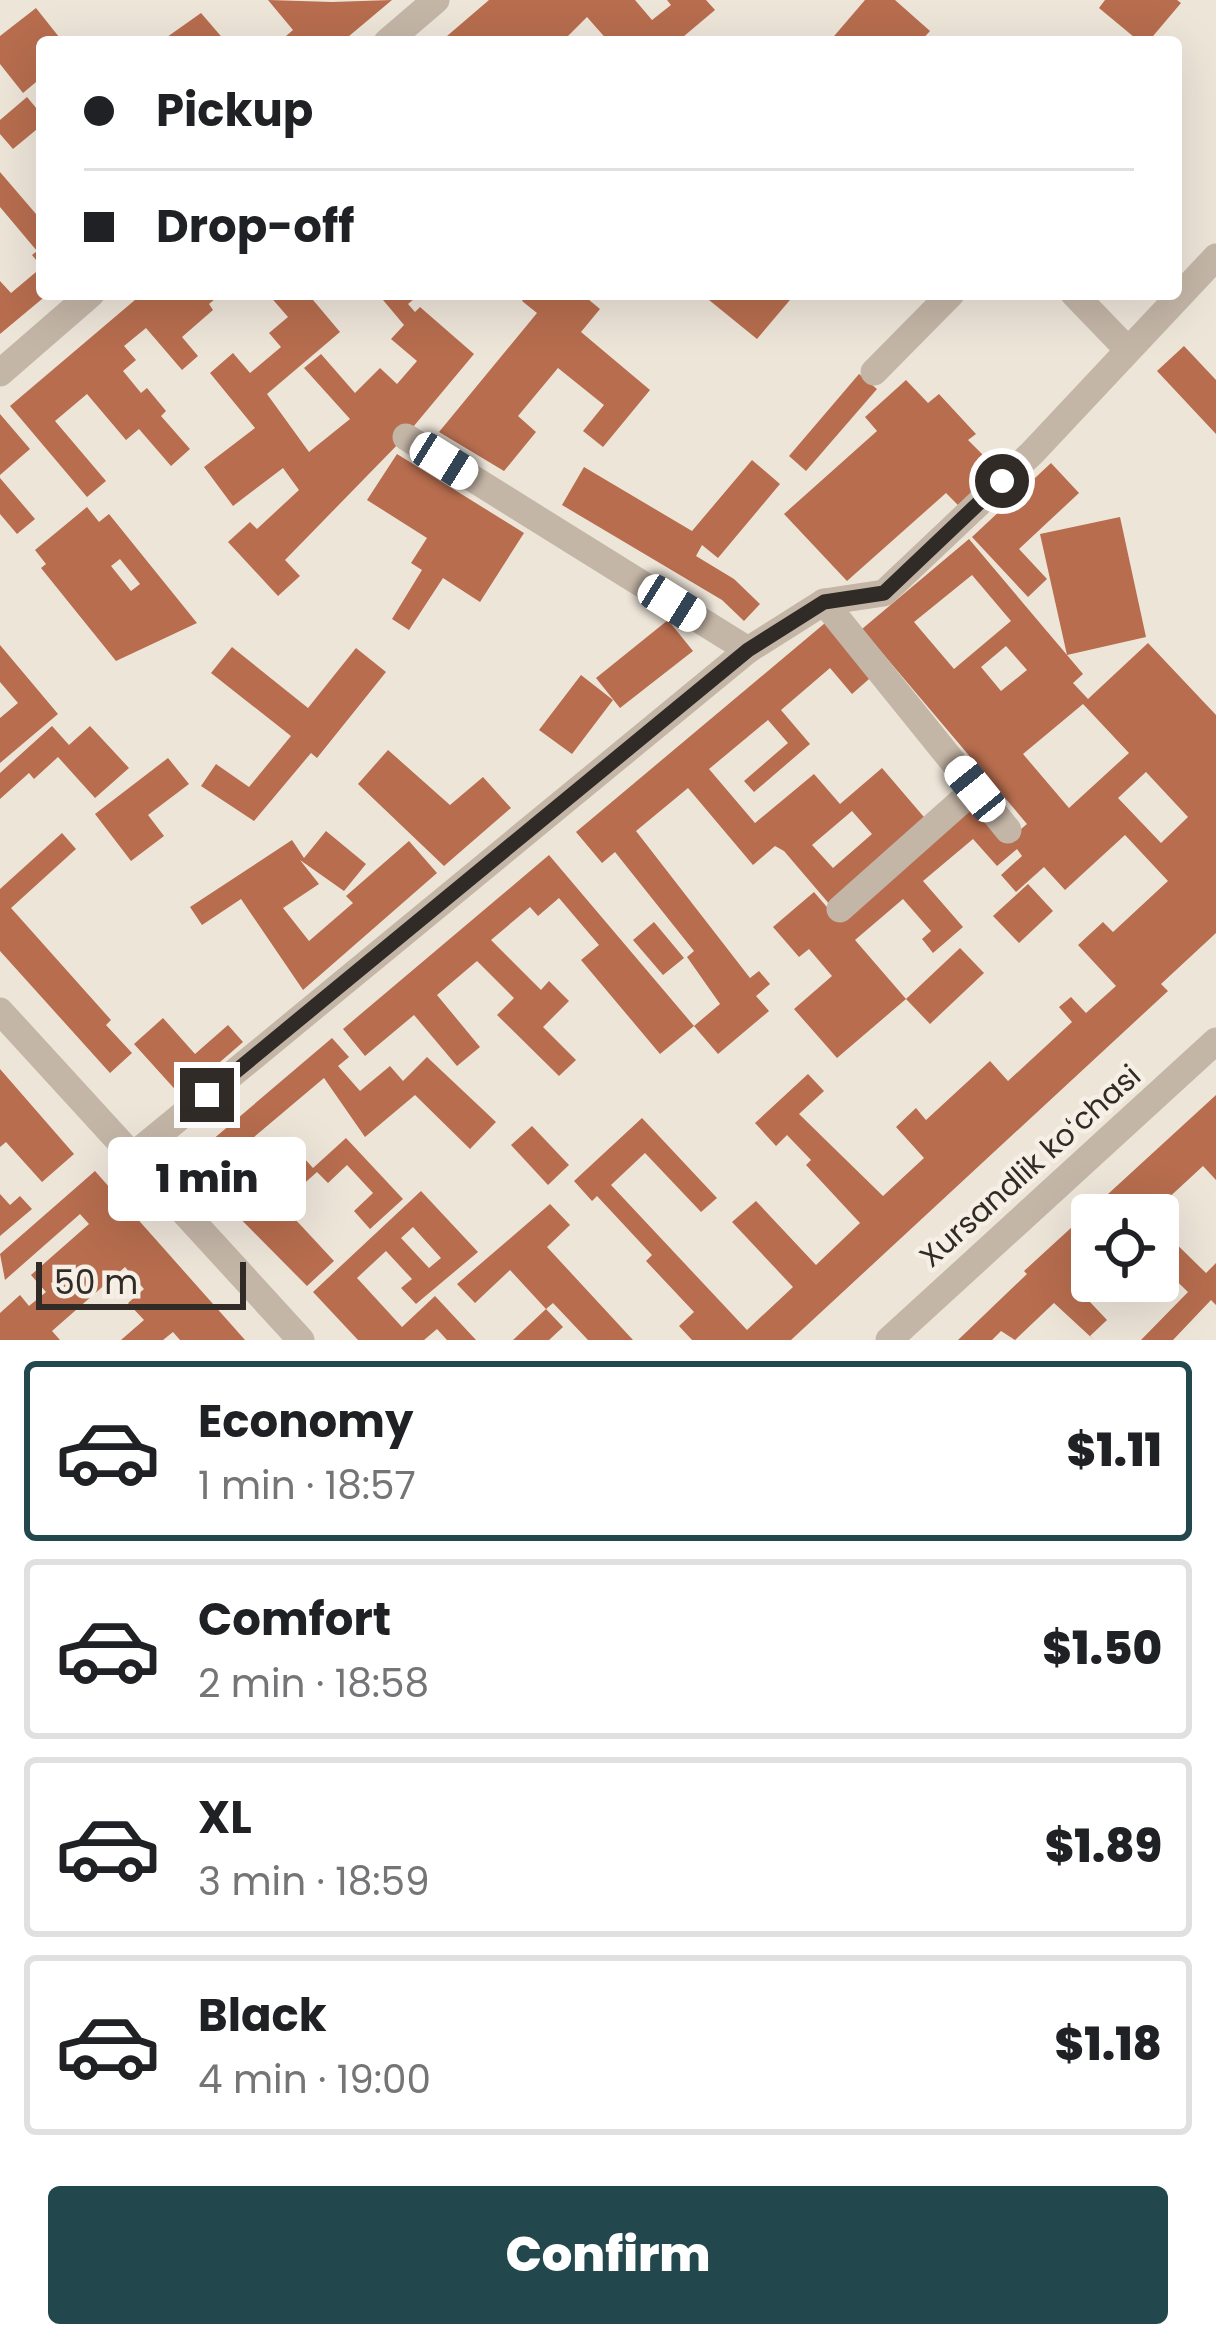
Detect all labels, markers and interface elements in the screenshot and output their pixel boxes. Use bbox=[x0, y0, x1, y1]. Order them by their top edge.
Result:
text: Pickup bbox=[156, 79, 313, 142]
text: Drop-off bbox=[156, 195, 354, 258]
car bbox=[404, 427, 484, 495]
route start bbox=[975, 454, 1029, 508]
car bbox=[632, 569, 712, 637]
car bbox=[938, 750, 1012, 828]
street label: Xursandlik koʻchasi bbox=[910, 1055, 1150, 1277]
route end bbox=[180, 1068, 234, 1122]
callout: 1 min bbox=[108, 1137, 306, 1221]
text: 1 min bbox=[156, 1151, 258, 1206]
map controls bbox=[1071, 1194, 1179, 1302]
button: locate bbox=[1071, 1194, 1179, 1302]
scale bar bbox=[36, 1256, 246, 1309]
text: 50 m bbox=[54, 1259, 138, 1306]
text: Economy bbox=[198, 1390, 413, 1453]
icon: car bbox=[54, 1397, 162, 1505]
text: $1.11 bbox=[1066, 1419, 1162, 1482]
text: 1 min · 18:57 bbox=[198, 1458, 416, 1513]
text: Comfort bbox=[198, 1588, 391, 1651]
icon: car bbox=[54, 1595, 162, 1703]
text: $1.50 bbox=[1042, 1617, 1162, 1680]
text: 2 min · 18:58 bbox=[198, 1656, 429, 1711]
text: XL bbox=[198, 1786, 252, 1849]
icon: car bbox=[54, 1793, 162, 1901]
text: $1.89 bbox=[1045, 1815, 1162, 1878]
text: 3 min · 18:59 bbox=[198, 1854, 430, 1909]
text: Black bbox=[198, 1984, 327, 2047]
icon: car bbox=[54, 1991, 162, 2099]
text: $1.18 bbox=[1054, 2013, 1162, 2076]
text: 4 min · 19:00 bbox=[198, 2052, 431, 2107]
button: Confirm bbox=[48, 2186, 1168, 2324]

